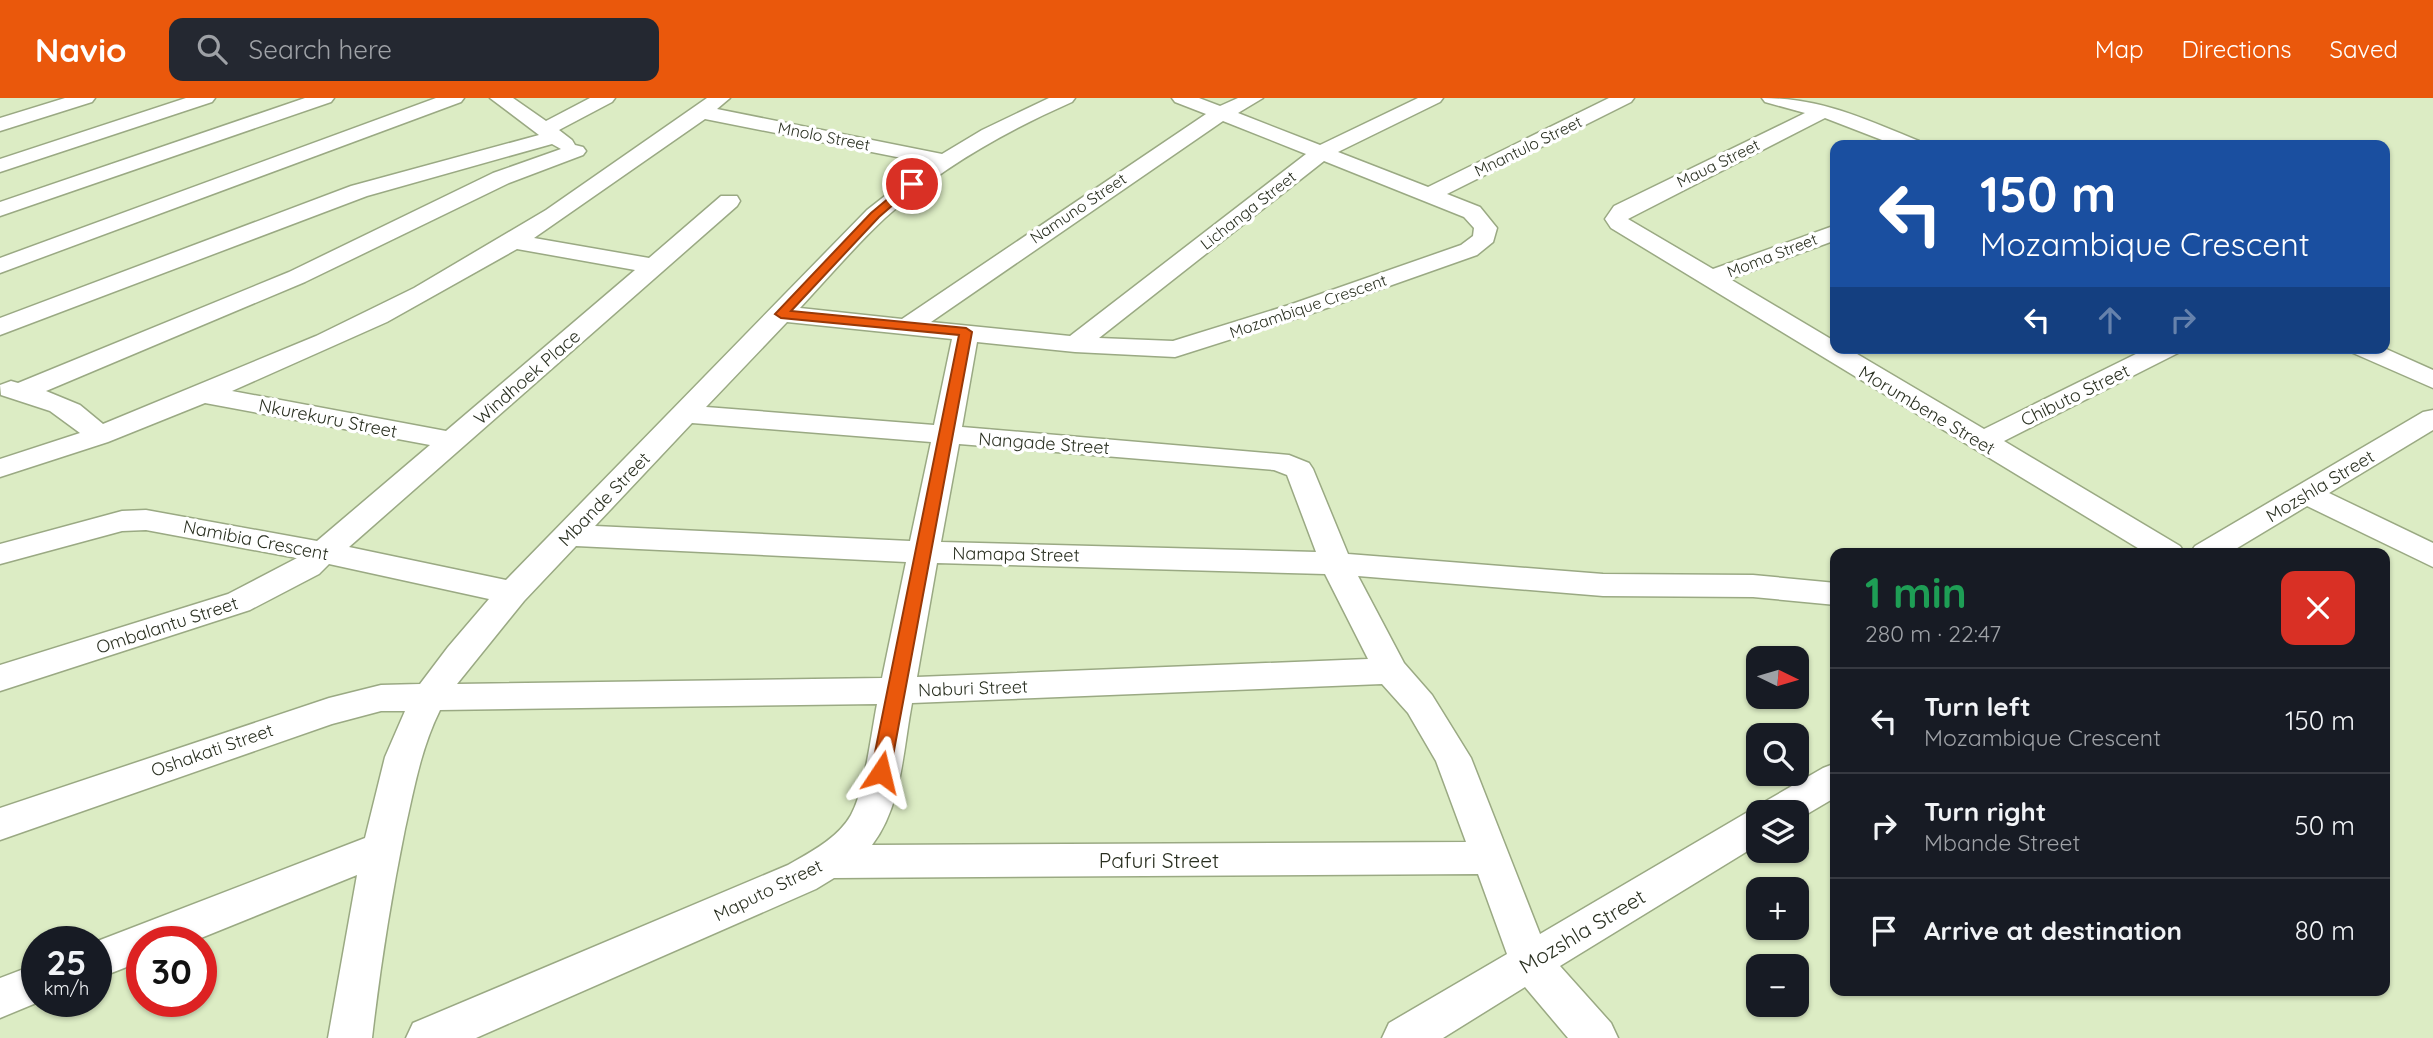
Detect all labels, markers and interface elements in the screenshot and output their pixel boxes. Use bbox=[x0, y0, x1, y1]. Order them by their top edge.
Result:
search box bbox=[169, 18, 659, 81]
text: Navio bbox=[35, 29, 127, 70]
icon: search bbox=[193, 30, 231, 68]
text: Search here bbox=[249, 33, 392, 66]
text: Map bbox=[2095, 34, 2144, 64]
text: Directions bbox=[2182, 34, 2292, 64]
text: Saved bbox=[2330, 34, 2398, 64]
street label: Mnantulo Street bbox=[1471, 111, 1585, 181]
street label: Mnolo Street bbox=[776, 117, 872, 155]
street label: Maua Street bbox=[1673, 134, 1763, 192]
pin bbox=[882, 154, 942, 214]
text: 150 m bbox=[1980, 163, 2116, 224]
icon: arrive bbox=[893, 165, 931, 203]
street label: Lichanga Street bbox=[1196, 166, 1300, 254]
street label: Namuno Street bbox=[1026, 168, 1130, 248]
icon: left bbox=[1865, 168, 1956, 259]
text: Mozambique Crescent bbox=[1980, 224, 2310, 264]
street label: Moma Street bbox=[1724, 229, 1820, 281]
street label: Mozambique Crescent bbox=[1227, 270, 1389, 342]
icon: left bbox=[2018, 301, 2056, 339]
icon: ahead bbox=[2091, 301, 2129, 339]
icon: right bbox=[2164, 301, 2202, 339]
street label: Windhoek Place bbox=[469, 324, 585, 430]
street label: Chibuto Street bbox=[2017, 359, 2133, 431]
street label: Morumbene Street bbox=[1855, 360, 1999, 460]
street label: Nkurekuru Street bbox=[257, 393, 399, 443]
street label: Nangade Street bbox=[978, 427, 1110, 459]
street label: Mozshla Street bbox=[2262, 445, 2378, 527]
street label: Mbande Street bbox=[553, 447, 655, 551]
street label: Namibia Crescent bbox=[181, 515, 331, 565]
street label: Namapa Street bbox=[952, 541, 1080, 567]
text: 1 min bbox=[1865, 566, 1967, 619]
button: close bbox=[2281, 571, 2355, 645]
street label: Ombalantu Street bbox=[93, 591, 241, 659]
text: 280 m · 22:47 bbox=[1865, 619, 2001, 648]
north arrow bbox=[1746, 646, 1810, 709]
map controls bbox=[1746, 646, 1809, 1017]
street label: Naburi Street bbox=[918, 675, 1028, 701]
text: Turn left bbox=[1924, 690, 2031, 723]
icon: left bbox=[1865, 702, 1903, 740]
text: 150 m bbox=[2285, 704, 2355, 737]
street label: Oshakati Street bbox=[148, 718, 276, 782]
button: search bbox=[1746, 723, 1809, 786]
text: Mozambique Crescent bbox=[1924, 723, 2161, 752]
position arrow bbox=[844, 735, 918, 809]
text: Turn right bbox=[1924, 795, 2046, 828]
button: layers bbox=[1746, 800, 1809, 863]
icon: right bbox=[1865, 807, 1903, 845]
text: 50 m bbox=[2295, 809, 2355, 842]
text: Mbande Street bbox=[1924, 828, 2080, 857]
street label: Pafuri Street bbox=[1099, 847, 1219, 873]
street label: Maputo Street bbox=[710, 854, 826, 926]
button: + bbox=[1746, 877, 1809, 940]
street label: Mozshla Street bbox=[1514, 883, 1650, 979]
icon: arrive bbox=[1865, 912, 1903, 950]
text: Arrive at destination bbox=[1924, 914, 2182, 947]
text: 80 m bbox=[2295, 914, 2355, 947]
speed limit sign: 30 bbox=[126, 926, 217, 1017]
text: 25 bbox=[46, 940, 87, 984]
button: − bbox=[1746, 954, 1809, 1017]
text: km/h bbox=[44, 977, 89, 1000]

